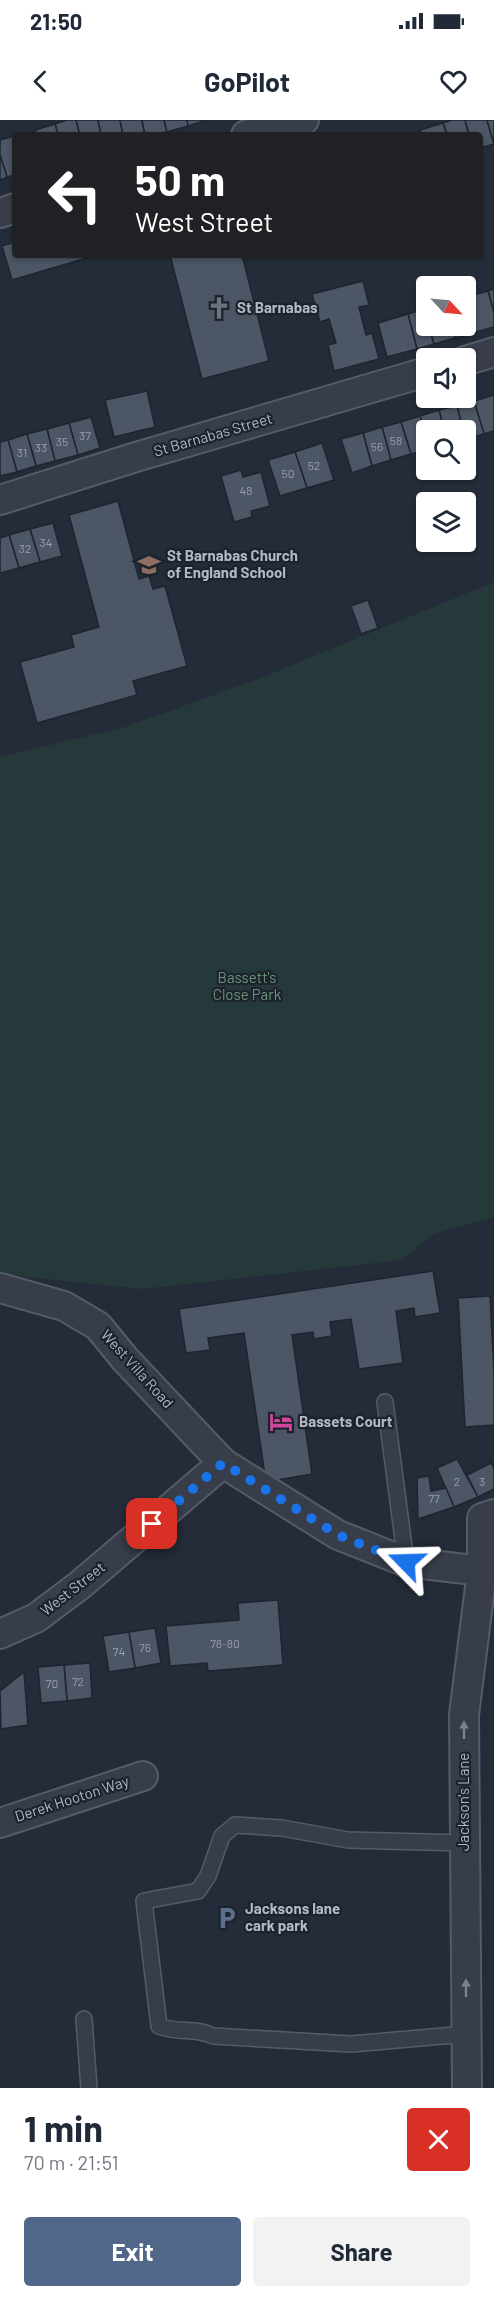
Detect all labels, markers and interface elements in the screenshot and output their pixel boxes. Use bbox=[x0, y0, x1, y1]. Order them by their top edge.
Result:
text: 21:50 bbox=[30, 8, 82, 34]
icon: back bbox=[24, 65, 57, 98]
text: GoPilot bbox=[204, 65, 290, 97]
icon: heart bbox=[437, 65, 470, 98]
text: 50 m bbox=[135, 154, 225, 204]
icon: left bbox=[36, 156, 114, 234]
text: West Street bbox=[135, 205, 273, 237]
north arrow bbox=[416, 276, 476, 336]
map controls bbox=[416, 276, 476, 552]
church icon: St Barnabas bbox=[206, 295, 232, 321]
place label: St Barnabas bbox=[237, 298, 318, 316]
button: sound bbox=[416, 348, 476, 408]
street label: St Barnabas Street bbox=[151, 409, 274, 460]
button: search bbox=[416, 420, 476, 480]
house number: 37 bbox=[79, 428, 91, 442]
house number: 58 bbox=[390, 433, 402, 447]
house number: 35 bbox=[56, 434, 68, 448]
house number: 56 bbox=[371, 439, 383, 453]
house number: 33 bbox=[35, 440, 47, 454]
house number: 31 bbox=[17, 445, 27, 459]
house number: 52 bbox=[308, 458, 320, 472]
house number: 50 bbox=[282, 466, 294, 480]
house number: 48 bbox=[240, 483, 252, 497]
button: layers bbox=[416, 492, 476, 552]
house number: 34 bbox=[40, 535, 52, 549]
house number: 32 bbox=[19, 541, 31, 555]
place label: St Barnabas Church of England School bbox=[167, 546, 298, 581]
school or university icon: St Barnabas Church of England School bbox=[136, 552, 162, 578]
park label: Bassett's Close Park bbox=[213, 968, 282, 1003]
street label: West Villa Road bbox=[98, 1325, 178, 1411]
hotel icon: Bassets Court bbox=[268, 1409, 294, 1435]
place label: Bassets Court bbox=[299, 1412, 393, 1430]
house number: 2 bbox=[454, 1474, 460, 1488]
house number: 3 bbox=[479, 1474, 485, 1488]
house number: 77 bbox=[428, 1491, 440, 1505]
pin bbox=[126, 1498, 177, 1549]
icon: arrive bbox=[135, 1507, 168, 1540]
position arrow bbox=[374, 1530, 438, 1594]
street label: West Street bbox=[37, 1557, 108, 1619]
house number: 78-80 bbox=[210, 1636, 240, 1650]
house number: 76 bbox=[139, 1640, 151, 1654]
house number: 74 bbox=[113, 1644, 125, 1658]
house number: 72 bbox=[72, 1674, 84, 1688]
house number: 70 bbox=[46, 1676, 58, 1690]
one-way arrow bbox=[459, 1720, 469, 1739]
street label: Jackson's Lane bbox=[454, 1753, 472, 1851]
street label: Derek Hooton Way bbox=[12, 1771, 131, 1825]
place label: Jacksons lane cark park bbox=[245, 1899, 340, 1934]
parking icon: Jacksons lane cark park bbox=[214, 1905, 240, 1931]
one-way arrow bbox=[461, 1978, 471, 1997]
text: 1 min bbox=[24, 2106, 103, 2149]
button: close bbox=[407, 2108, 470, 2171]
text: 70 m · 21:51 bbox=[24, 2150, 118, 2174]
button: Exit bbox=[24, 2217, 241, 2286]
button: Share bbox=[253, 2217, 470, 2286]

